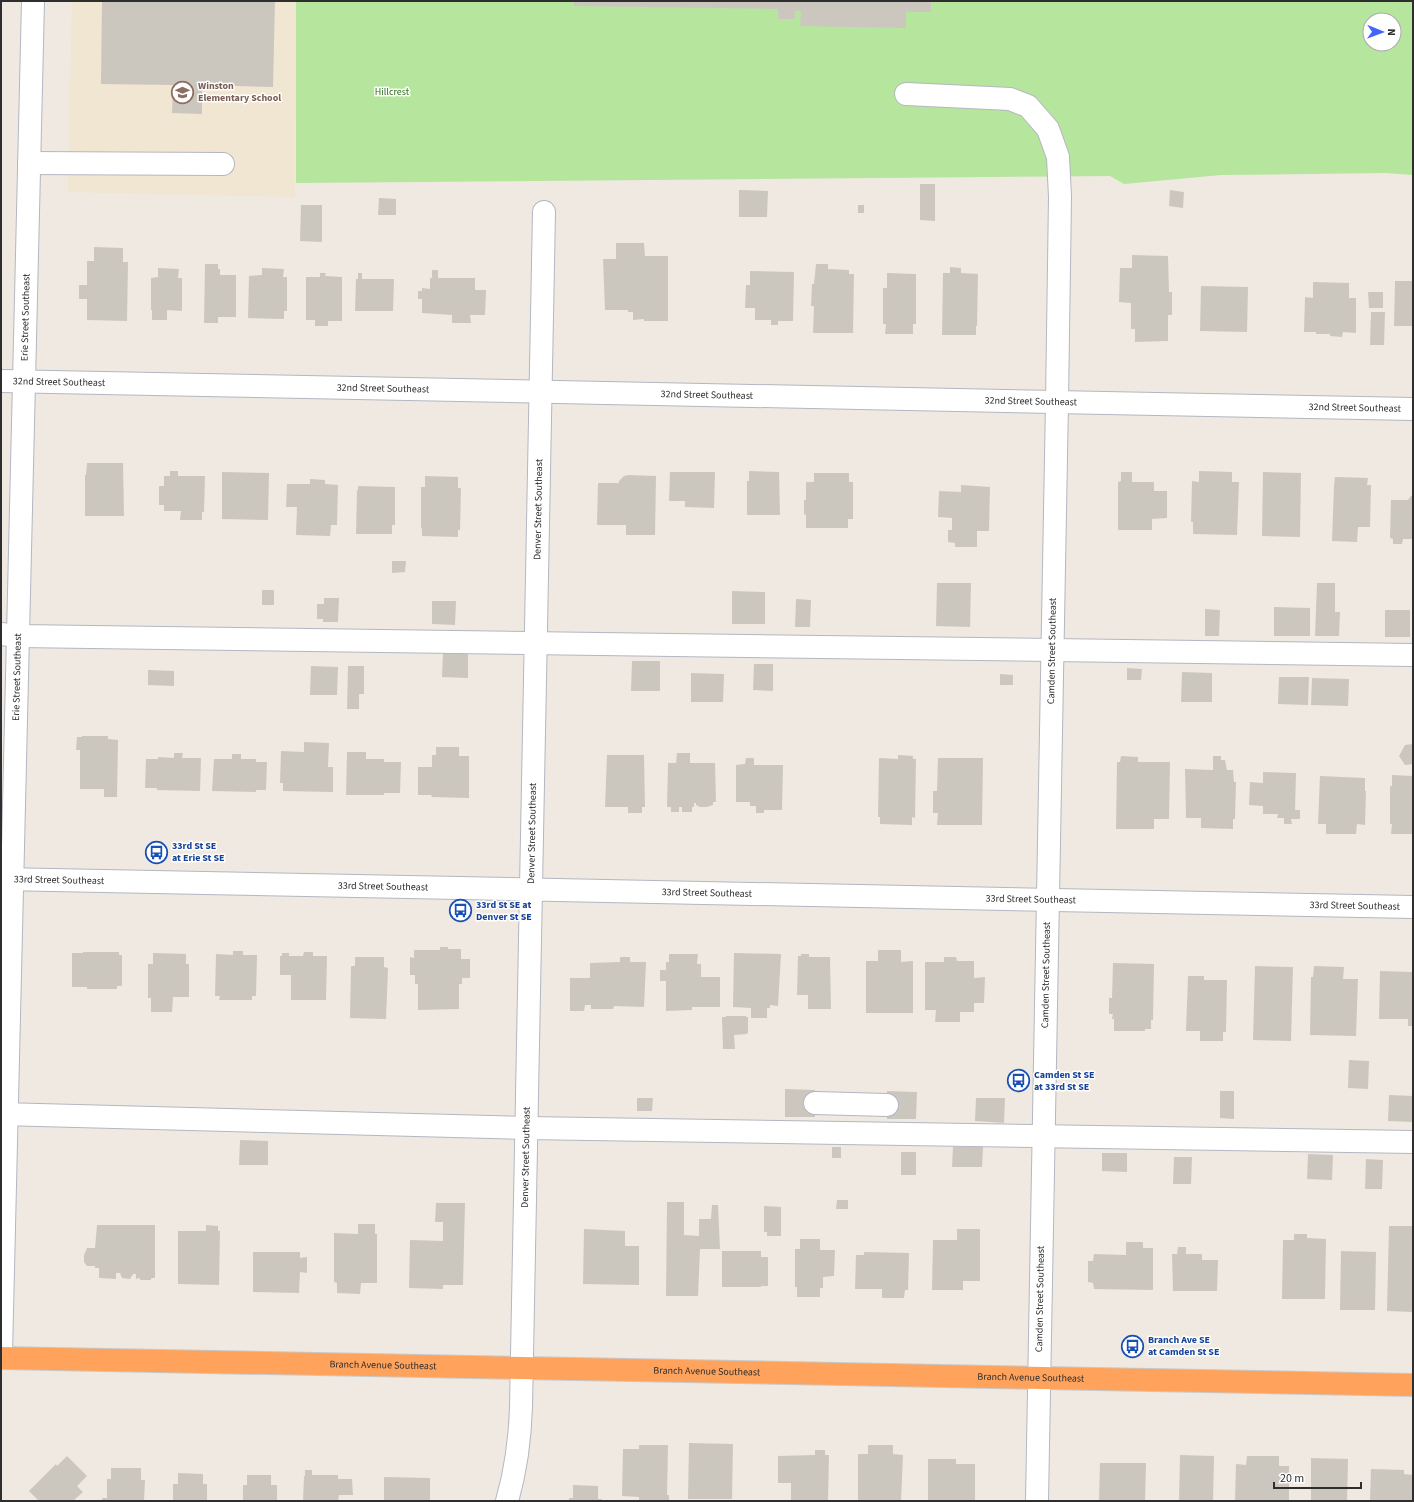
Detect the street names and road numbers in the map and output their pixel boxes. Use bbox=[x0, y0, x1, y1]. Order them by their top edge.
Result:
street label: Erie Street Southeast bbox=[17, 273, 34, 361]
street label: 32nd Street Southeast bbox=[13, 374, 106, 390]
street label: 32nd Street Southeast bbox=[337, 381, 430, 397]
street label: 32nd Street Southeast bbox=[661, 387, 754, 403]
street label: 32nd Street Southeast bbox=[984, 394, 1078, 409]
street label: 32nd Street Southeast bbox=[1308, 400, 1402, 416]
street label: Denver Street Southeast bbox=[530, 458, 546, 560]
street label: Camden Street Southeast bbox=[1044, 597, 1060, 704]
street label: Erie Street Southeast bbox=[9, 633, 25, 721]
street label: Denver Street Southeast bbox=[524, 782, 540, 884]
street label: 33rd Street Southeast bbox=[14, 872, 105, 888]
street label: 33rd Street Southeast bbox=[338, 879, 429, 894]
street label: 33rd Street Southeast bbox=[662, 885, 753, 901]
street label: 33rd Street Southeast bbox=[985, 892, 1077, 907]
street label: 33rd Street Southeast bbox=[1309, 898, 1401, 914]
street label: Camden Street Southeast bbox=[1038, 921, 1054, 1028]
street label: Denver Street Southeast bbox=[518, 1106, 534, 1208]
street label: Camden Street Southeast bbox=[1032, 1245, 1048, 1352]
street label: Branch Avenue Southeast bbox=[329, 1357, 437, 1373]
street label: Branch Avenue Southeast bbox=[653, 1363, 761, 1380]
street label: Branch Avenue Southeast bbox=[977, 1370, 1085, 1386]

